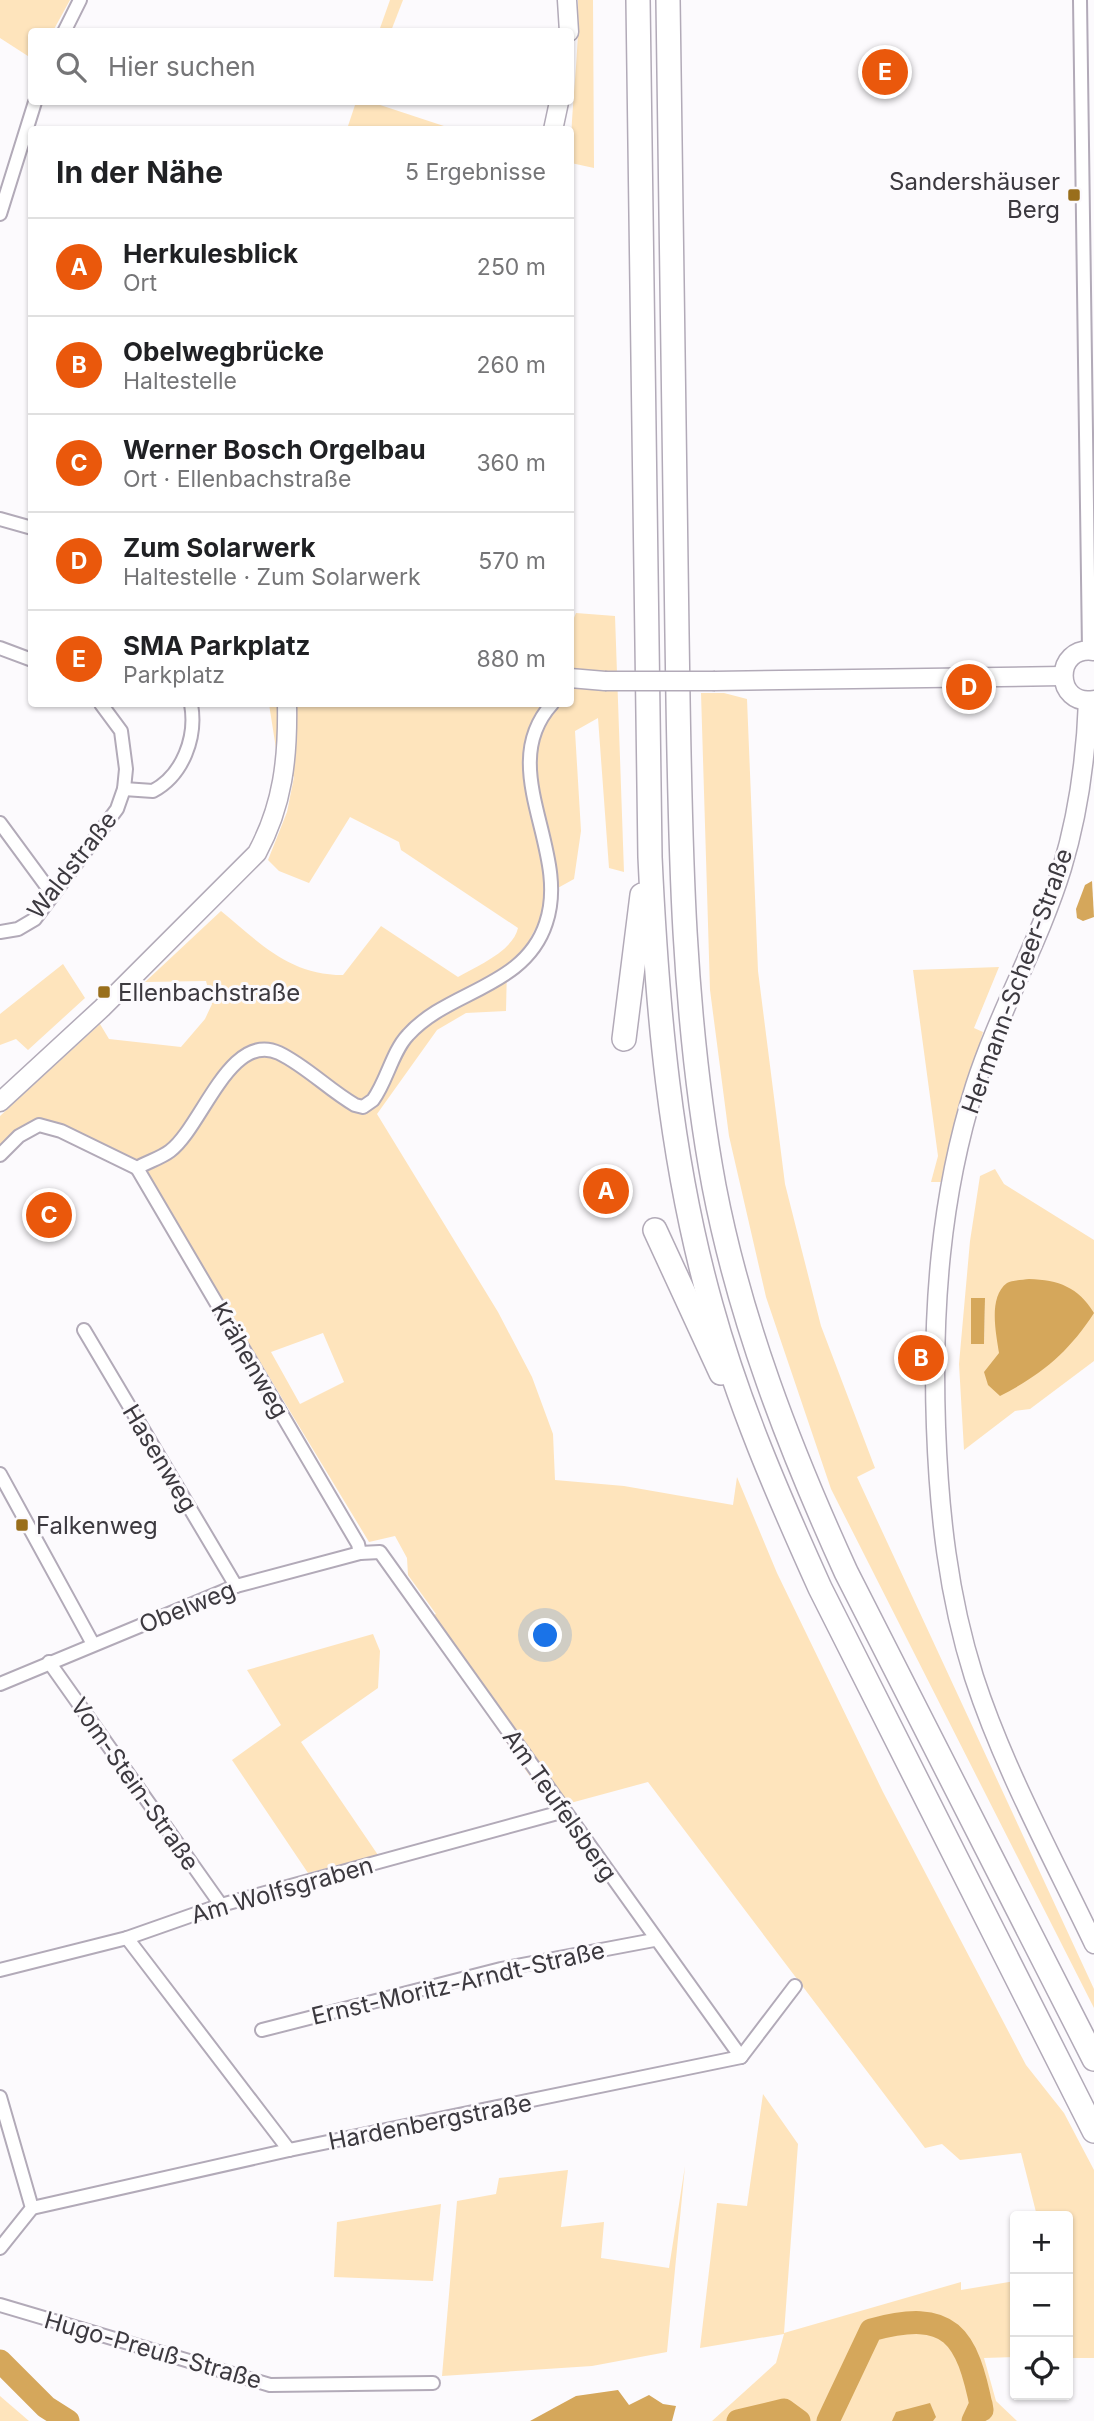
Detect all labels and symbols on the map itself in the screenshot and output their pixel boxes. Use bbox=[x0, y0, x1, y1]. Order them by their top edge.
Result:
pin: E bbox=[862, 46, 908, 98]
place label: Sandershäuser Berg bbox=[889, 167, 1060, 224]
marker: Sandershäuser Berg bbox=[1066, 187, 1082, 203]
pin: D bbox=[946, 661, 992, 713]
street label: Waldstraße bbox=[21, 806, 123, 924]
street label: Hermann-Scheer-Straße bbox=[955, 844, 1079, 1118]
place label: Ellenbachstraße bbox=[118, 978, 300, 1007]
marker: Ellenbachstraße bbox=[96, 984, 112, 1000]
pin: A bbox=[583, 1165, 629, 1217]
pin: C bbox=[26, 1189, 72, 1241]
street label: Krähenweg bbox=[205, 1297, 295, 1423]
pin: B bbox=[898, 1332, 944, 1384]
street label: Hasenweg bbox=[117, 1399, 203, 1517]
place label: Falkenweg bbox=[36, 1511, 158, 1540]
marker: Falkenweg bbox=[14, 1517, 30, 1533]
street label: Obelweg bbox=[135, 1575, 239, 1639]
your location bbox=[528, 1618, 562, 1652]
street label: Vom-Stein-Straße bbox=[65, 1692, 205, 1876]
street label: Am Teufelsberg bbox=[497, 1723, 623, 1887]
street label: Am Wolfsgraben bbox=[188, 1850, 376, 1930]
street label: Ernst-Moritz-Arndt-Straße bbox=[309, 1935, 607, 2031]
street label: Hardenbergstraße bbox=[326, 2088, 534, 2156]
street label: Hugo-Preuß-Straße bbox=[41, 2305, 265, 2395]

